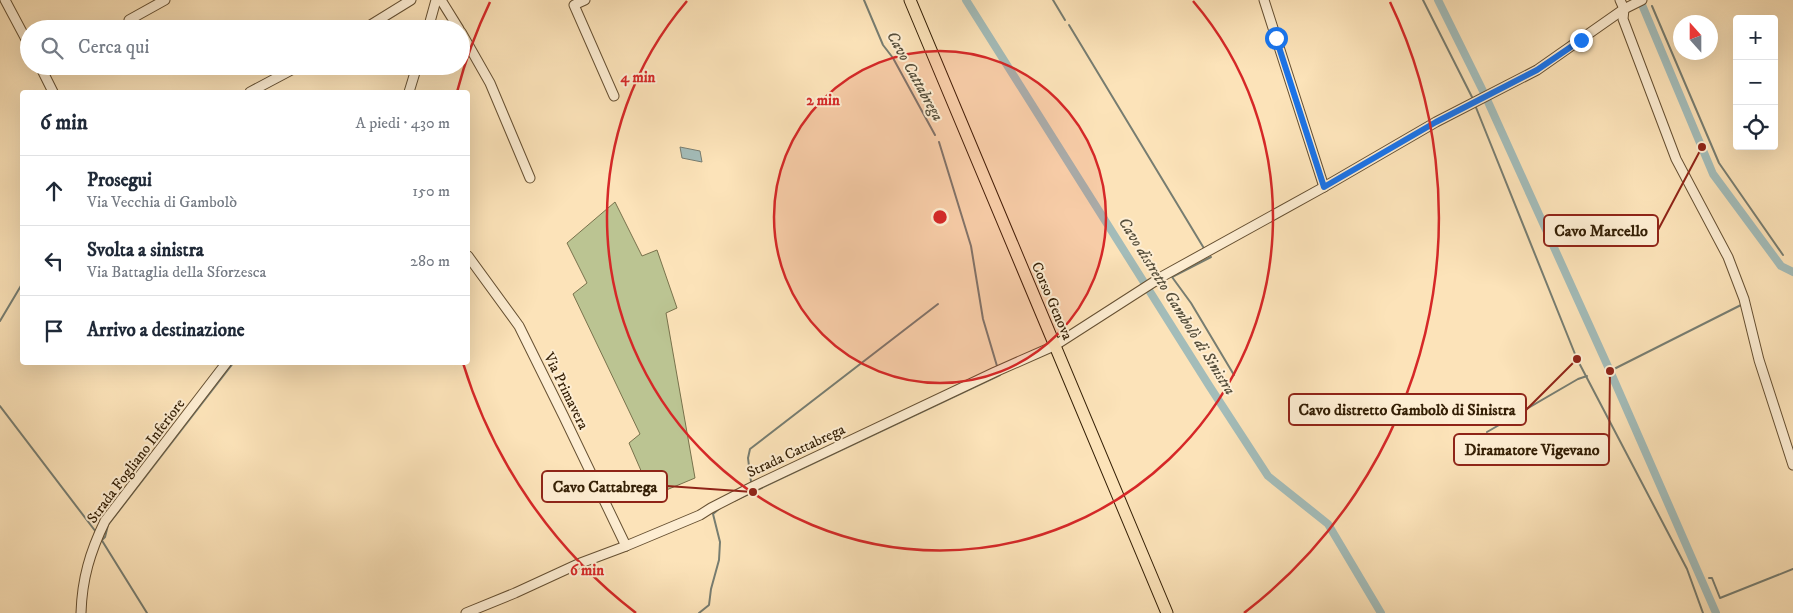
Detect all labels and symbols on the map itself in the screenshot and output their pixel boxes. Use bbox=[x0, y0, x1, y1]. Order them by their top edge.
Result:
north arrow bbox=[1673, 15, 1718, 60]
route start bbox=[1265, 27, 1288, 50]
water label: Cavo Cattabrega bbox=[882, 28, 948, 124]
route end bbox=[1570, 29, 1593, 52]
text: 4 min bbox=[620, 68, 656, 87]
text: 2 min bbox=[806, 91, 840, 110]
centre of rings bbox=[931, 208, 949, 226]
water label: Cavo distretto Gambolò di Sinistra bbox=[1114, 213, 1240, 399]
callout: Cavo Marcello bbox=[1544, 215, 1658, 246]
text: Cavo Marcello bbox=[1554, 221, 1648, 241]
street label: Corso Genova bbox=[1027, 259, 1077, 344]
street label: Via Primavera bbox=[539, 348, 593, 433]
callout: Cavo distretto Gambolò di Sinistra bbox=[1289, 394, 1526, 425]
street label: Strada Fogliano Inferiore bbox=[83, 395, 189, 527]
text: Cavo distretto Gambolò di Sinistra bbox=[1298, 400, 1517, 420]
street label: Strada Cattabrega bbox=[744, 420, 849, 482]
callout: Diramatore Vigevano bbox=[1454, 434, 1609, 465]
text: Diramatore Vigevano bbox=[1465, 440, 1600, 460]
callout: Cavo Cattabrega bbox=[542, 471, 667, 502]
text: Cavo Cattabrega bbox=[553, 477, 659, 497]
text: 6 min bbox=[570, 561, 604, 580]

